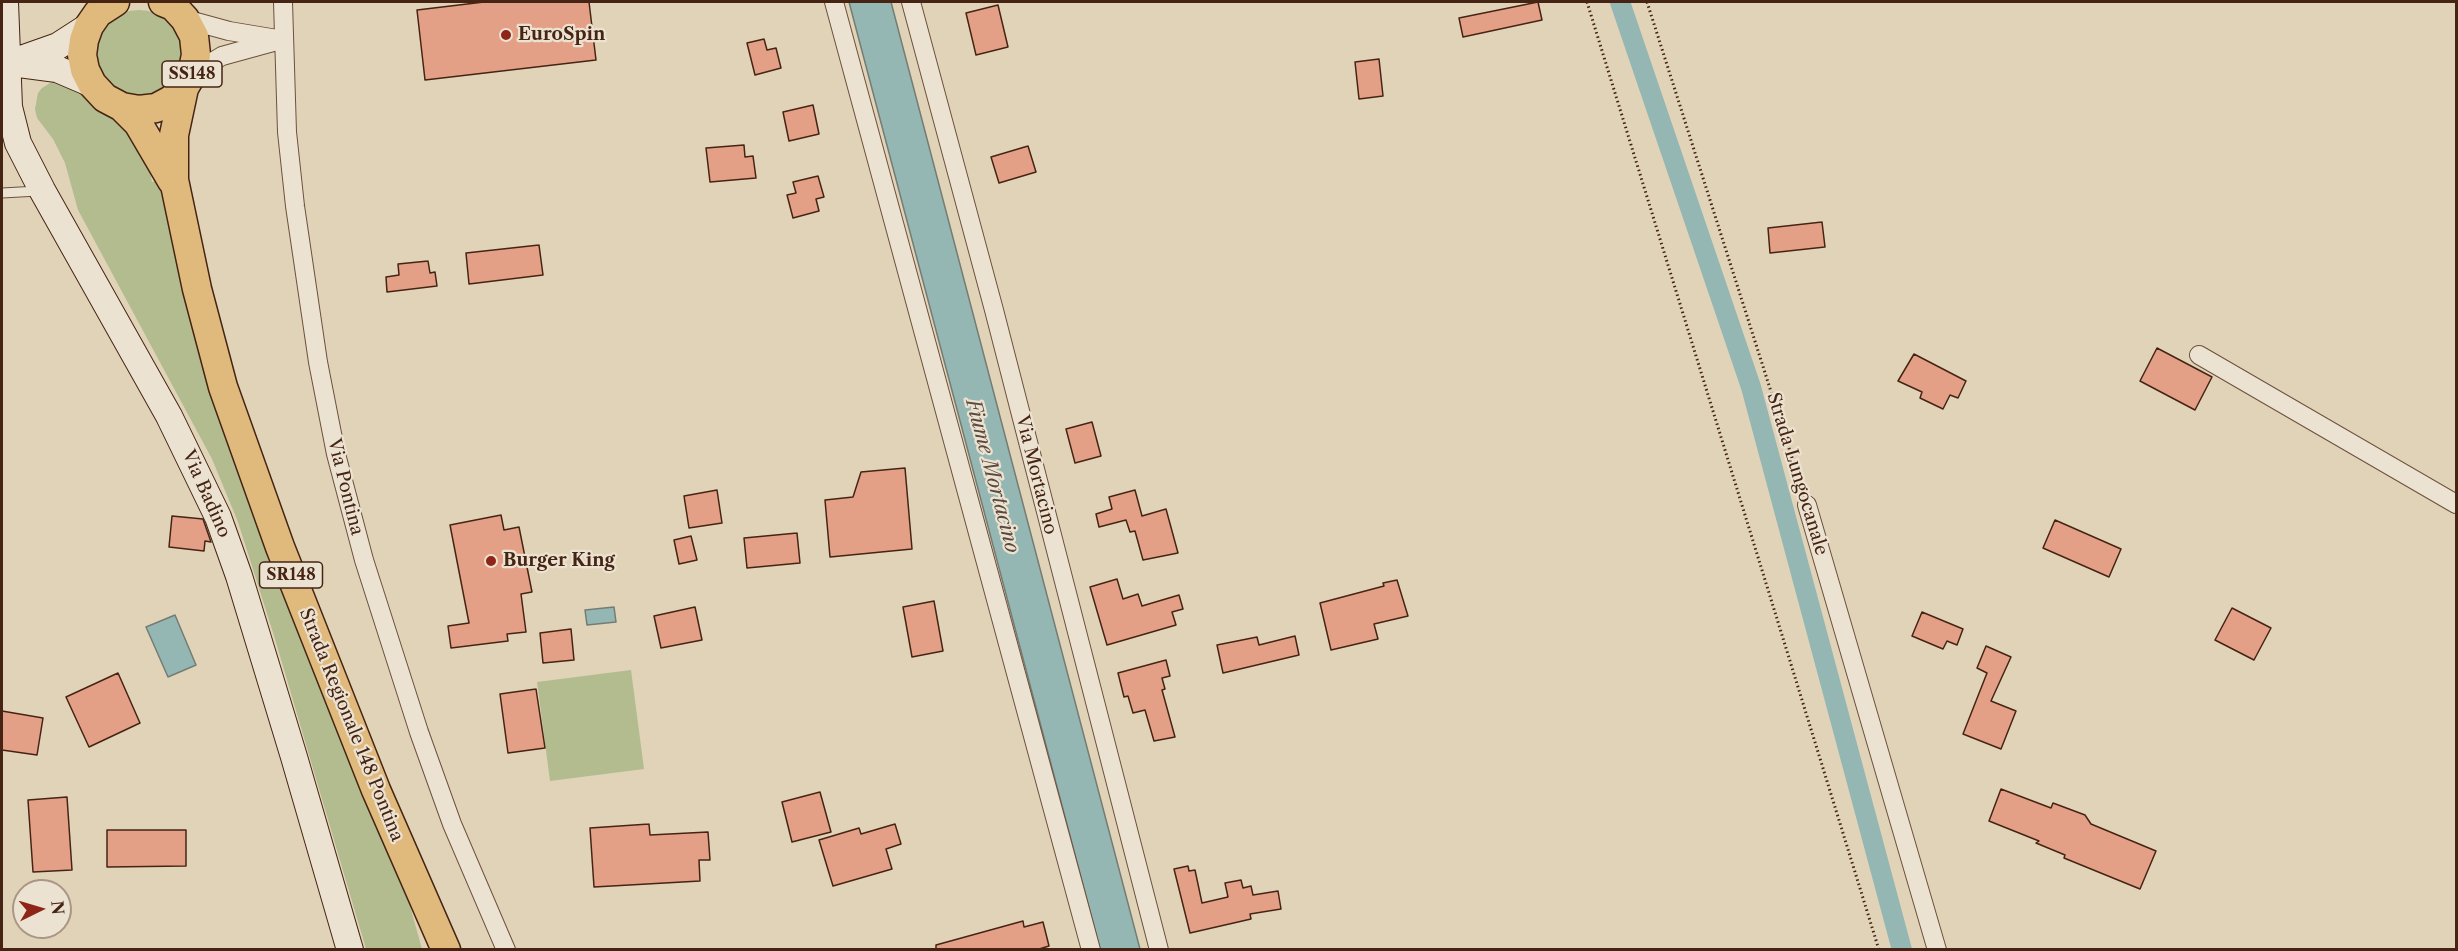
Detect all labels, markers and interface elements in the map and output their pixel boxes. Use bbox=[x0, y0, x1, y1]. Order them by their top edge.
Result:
place label: EuroSpin bbox=[518, 24, 605, 46]
marker: EuroSpin bbox=[499, 28, 513, 42]
road number: SS148 bbox=[162, 61, 222, 87]
street label: Strada Lungocanale bbox=[1762, 390, 1832, 558]
water label: Fiume Mortacino bbox=[960, 396, 1024, 556]
street label: Via Mortacino bbox=[1011, 413, 1061, 537]
street label: Via Pontina bbox=[323, 436, 367, 538]
street label: Via Badino bbox=[177, 447, 235, 541]
place label: Burger King bbox=[503, 550, 615, 572]
marker: Burger King bbox=[484, 554, 498, 568]
road number: SR148 bbox=[260, 562, 322, 588]
street label: Strada Regionale 148 Pontina bbox=[294, 605, 408, 845]
north arrow bbox=[12, 879, 72, 939]
text: N bbox=[47, 900, 69, 915]

